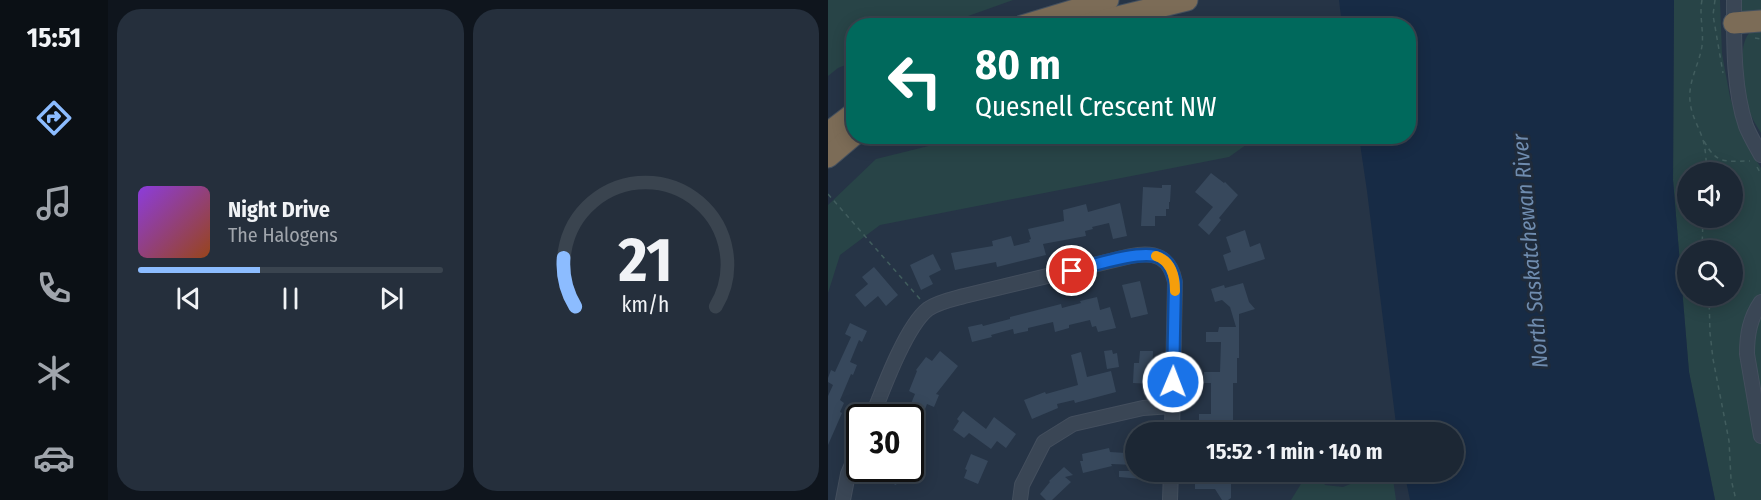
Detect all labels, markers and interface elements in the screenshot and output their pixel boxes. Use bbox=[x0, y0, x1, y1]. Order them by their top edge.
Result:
text: 15:51 bbox=[27, 22, 81, 54]
text: 80 m bbox=[975, 40, 1061, 90]
icon: left bbox=[876, 42, 954, 120]
text: Quesnell Crescent NW bbox=[975, 91, 1216, 123]
icon: directions bbox=[33, 97, 75, 139]
water label: North Saskatchewan River bbox=[1506, 131, 1554, 369]
map controls bbox=[1677, 162, 1743, 306]
button: sound bbox=[1677, 162, 1743, 228]
icon: music bbox=[33, 182, 75, 224]
text: Night Drive bbox=[228, 196, 330, 223]
text: The Halogens bbox=[228, 223, 338, 247]
text: 21 bbox=[618, 223, 673, 298]
button: search bbox=[1677, 240, 1743, 306]
pin bbox=[1046, 245, 1097, 296]
icon: arrive bbox=[1055, 254, 1088, 287]
icon: phone bbox=[33, 267, 75, 309]
icon: previous bbox=[172, 282, 205, 315]
icon: pause bbox=[274, 282, 307, 315]
icon: next bbox=[375, 282, 408, 315]
text: km/h bbox=[622, 292, 670, 318]
position arrow bbox=[1141, 350, 1205, 414]
icon: climate bbox=[33, 352, 75, 394]
speed limit sign: 30 bbox=[846, 404, 924, 482]
icon: car bbox=[33, 437, 75, 479]
text: 15:52 · 1 min · 140 m bbox=[1206, 438, 1383, 465]

